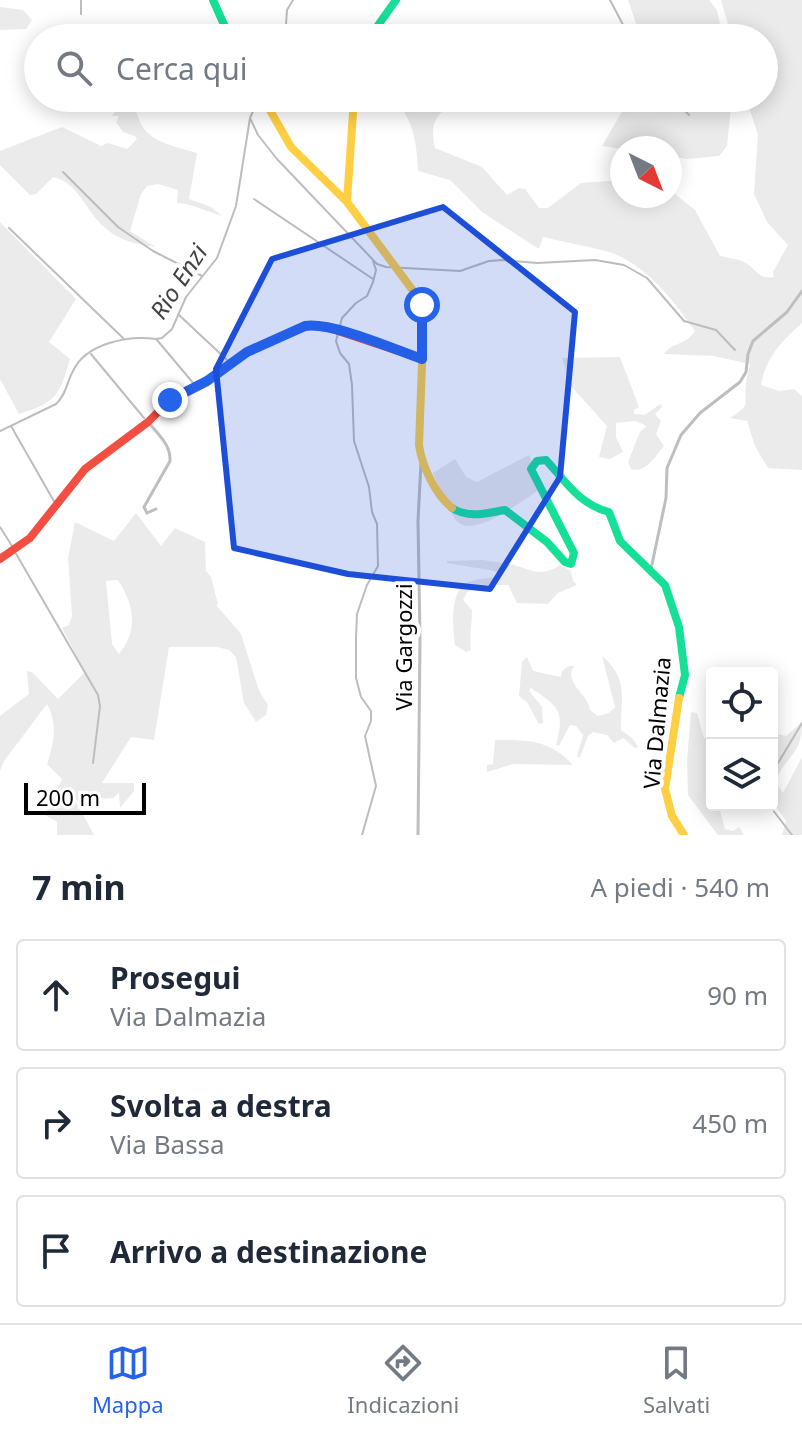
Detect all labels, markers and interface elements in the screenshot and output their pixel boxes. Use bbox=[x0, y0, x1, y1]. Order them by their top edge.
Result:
search box bbox=[24, 24, 778, 112]
icon: search bbox=[52, 46, 96, 90]
text: Cerca qui bbox=[116, 48, 247, 89]
north arrow bbox=[610, 136, 682, 208]
water label: Rio Enzi bbox=[141, 237, 215, 325]
route start bbox=[404, 287, 440, 323]
route end bbox=[152, 382, 188, 418]
street label: Via Gargozzi bbox=[388, 583, 418, 711]
street label: Via Dalmazia bbox=[635, 656, 677, 790]
map controls bbox=[706, 667, 778, 811]
button: locate bbox=[706, 667, 778, 739]
button: layers bbox=[706, 739, 778, 811]
scale bar bbox=[24, 779, 146, 815]
text: 200 m bbox=[36, 782, 100, 812]
text: 7 min bbox=[32, 864, 126, 910]
text: A piedi · 540 m bbox=[590, 869, 770, 905]
text: Prosegui bbox=[110, 957, 241, 998]
icon: ahead bbox=[34, 973, 78, 1017]
text: 90 m bbox=[707, 977, 768, 1013]
text: Via Dalmazia bbox=[110, 998, 266, 1034]
text: Svolta a destra bbox=[110, 1085, 332, 1126]
icon: right bbox=[34, 1101, 78, 1145]
text: 450 m bbox=[692, 1105, 768, 1141]
text: Via Bassa bbox=[110, 1126, 225, 1162]
icon: arrive bbox=[34, 1229, 78, 1273]
text: Arrivo a destinazione bbox=[110, 1231, 427, 1272]
tab: Mappa bbox=[92, 1341, 164, 1419]
tab: Indicazioni bbox=[347, 1341, 459, 1419]
tab: Salvati bbox=[643, 1341, 710, 1419]

